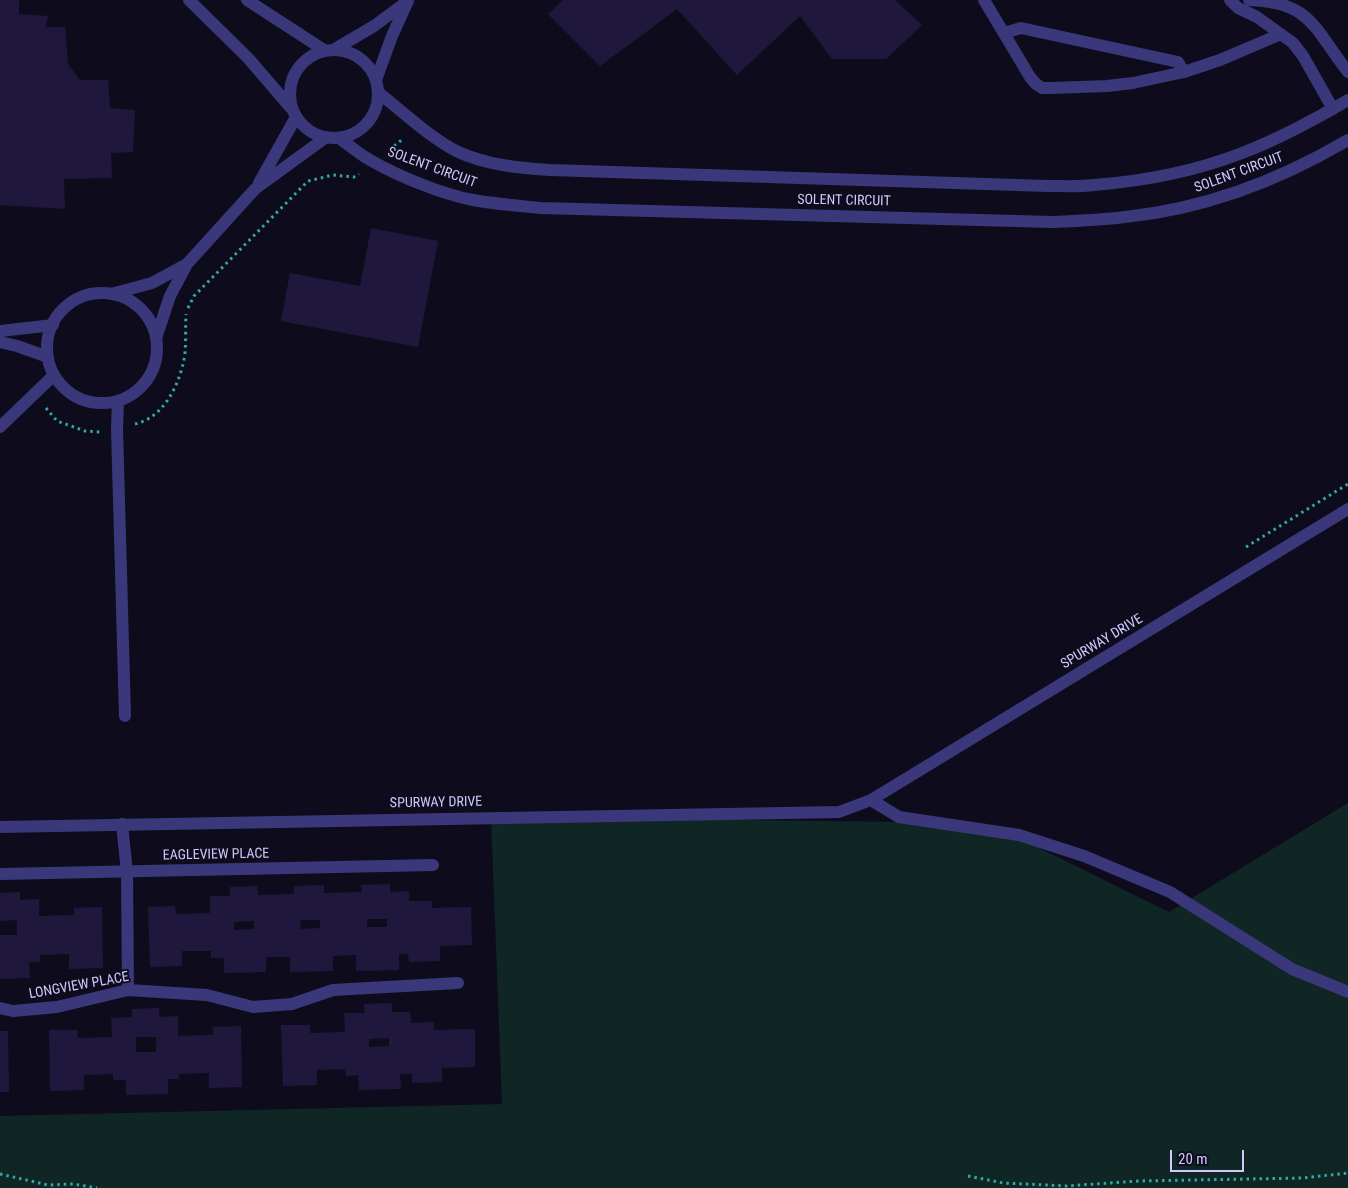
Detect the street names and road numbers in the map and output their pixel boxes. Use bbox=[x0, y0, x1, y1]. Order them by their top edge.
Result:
street label: SOLENT CIRCUIT bbox=[385, 144, 479, 192]
street label: SOLENT CIRCUIT bbox=[1192, 149, 1286, 197]
street label: SOLENT CIRCUIT bbox=[797, 192, 891, 210]
street label: SPURWAY DRIVE bbox=[1058, 611, 1146, 673]
street label: SPURWAY DRIVE bbox=[390, 794, 482, 812]
street label: EAGLEVIEW PLACE bbox=[163, 846, 269, 864]
street label: LONGVIEW PLACE bbox=[28, 969, 130, 1003]

